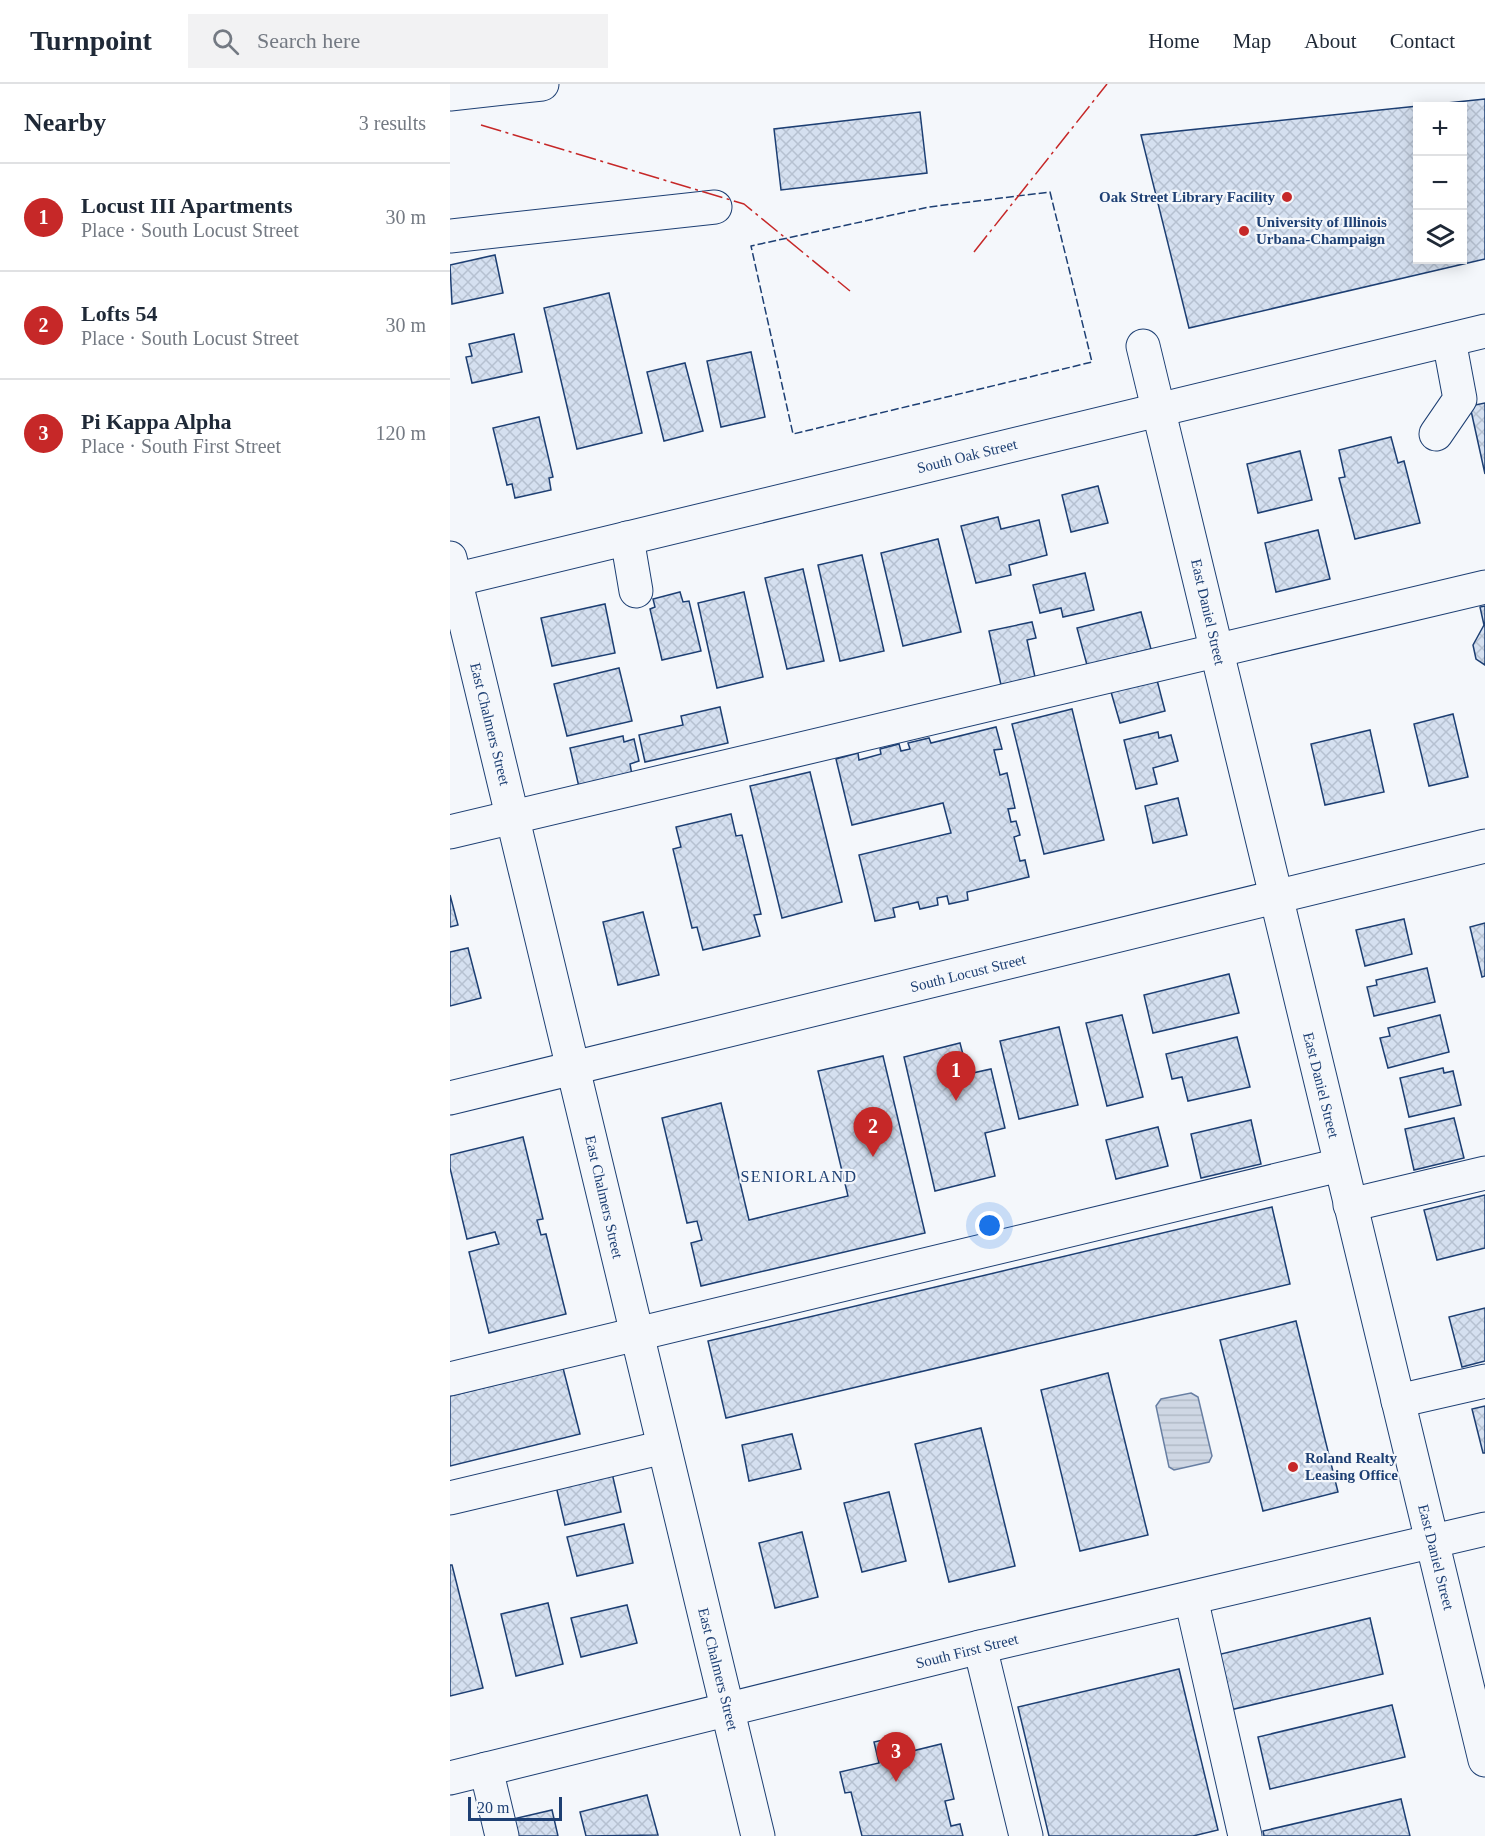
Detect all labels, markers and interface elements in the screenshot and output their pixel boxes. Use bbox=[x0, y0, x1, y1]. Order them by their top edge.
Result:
search box bbox=[188, 14, 608, 68]
text: Turnpoint bbox=[30, 25, 152, 56]
icon: search bbox=[209, 25, 242, 58]
text: Search here bbox=[257, 28, 360, 53]
text: Home bbox=[1148, 29, 1200, 53]
text: Map bbox=[1233, 29, 1271, 53]
text: About bbox=[1304, 29, 1357, 53]
text: Contact bbox=[1390, 29, 1455, 53]
map controls bbox=[1413, 102, 1467, 264]
button: + bbox=[1413, 102, 1467, 156]
text: Nearby bbox=[24, 108, 106, 137]
text: 3 results bbox=[359, 112, 426, 134]
button: − bbox=[1413, 156, 1467, 210]
place label: Oak Street Library Facility bbox=[1099, 189, 1275, 205]
marker: Oak Street Library Facility bbox=[1280, 190, 1294, 204]
text: Locust III Apartments bbox=[81, 193, 292, 218]
text: 1 bbox=[39, 206, 49, 228]
text: 30 m bbox=[385, 206, 426, 228]
button: layers bbox=[1413, 210, 1467, 264]
place label: University of Illinois Urbana-Champaign bbox=[1256, 214, 1387, 247]
text: Place · South Locust Street bbox=[81, 219, 299, 241]
marker: University of Illinois Urbana-Champaign bbox=[1237, 224, 1251, 238]
text: Lofts 54 bbox=[81, 301, 157, 326]
text: 2 bbox=[39, 314, 49, 336]
text: 30 m bbox=[385, 314, 426, 336]
text: Place · South Locust Street bbox=[81, 327, 299, 349]
text: Pi Kappa Alpha bbox=[81, 409, 231, 434]
text: 3 bbox=[39, 422, 49, 444]
text: 120 m bbox=[375, 422, 426, 444]
text: Place · South First Street bbox=[81, 435, 281, 457]
street label: South Oak Street bbox=[915, 436, 1019, 476]
street label: East Daniel Street bbox=[1188, 557, 1228, 667]
street label: East Chalmers Street bbox=[467, 661, 513, 788]
street label: South Locust Street bbox=[909, 951, 1028, 995]
street label: East Daniel Street bbox=[1300, 1031, 1342, 1140]
pin: 1 bbox=[936, 1052, 976, 1101]
pin: 2 bbox=[854, 1108, 892, 1157]
street label: East Chalmers Street bbox=[582, 1134, 626, 1261]
district label: SENIORLAND bbox=[740, 1168, 858, 1185]
your location bbox=[975, 1211, 1004, 1240]
place label: Roland Realty Leasing Office bbox=[1305, 1450, 1398, 1483]
marker: Roland Realty Leasing Office bbox=[1286, 1460, 1300, 1474]
street label: East Daniel Street bbox=[1415, 1503, 1457, 1612]
street label: East Chalmers Street bbox=[695, 1606, 741, 1733]
street label: South First Street bbox=[914, 1630, 1021, 1671]
pin: 3 bbox=[876, 1732, 916, 1782]
scale bar bbox=[468, 1794, 562, 1822]
text: 20 m bbox=[477, 1799, 509, 1816]

